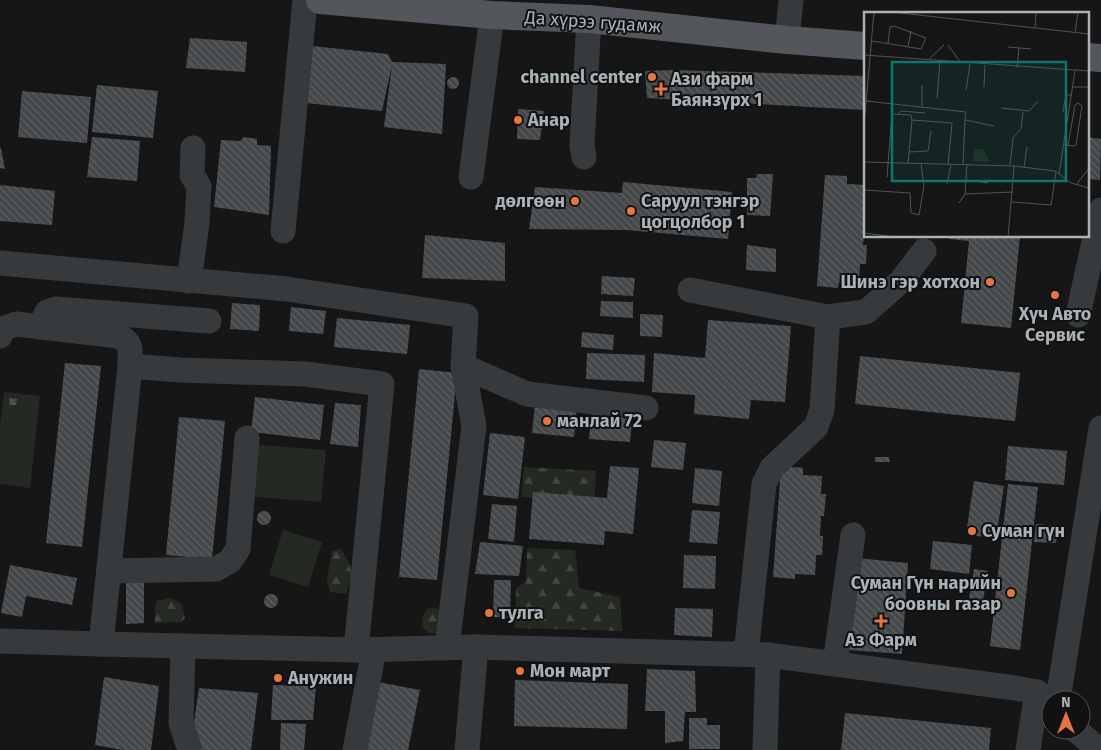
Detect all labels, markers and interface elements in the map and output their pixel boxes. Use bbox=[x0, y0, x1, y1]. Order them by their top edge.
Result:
street label: Да хүрээ гудамж bbox=[523, 6, 662, 38]
inset map bbox=[864, 12, 1088, 238]
place label: channel center bbox=[520, 66, 643, 88]
place label: Ази фарм Баянзүрх 1 bbox=[670, 68, 762, 111]
marker: channel center bbox=[646, 71, 658, 83]
marker: Ази фарм Баянзүрх 1 bbox=[655, 83, 667, 95]
place label: Анар bbox=[527, 109, 570, 131]
marker: Анар bbox=[512, 114, 524, 126]
place label: дөлгөөн bbox=[496, 190, 565, 212]
place label: Саруул тэнгэр цогцолбор 1 bbox=[641, 190, 760, 233]
marker: дөлгөөн bbox=[569, 195, 581, 207]
marker: Саруул тэнгэр цогцолбор 1 bbox=[625, 205, 637, 217]
place label: Шинэ гэр хотхон bbox=[840, 271, 980, 293]
marker: Шинэ гэр хотхон bbox=[984, 276, 996, 288]
marker: Хүч Авто Сервис bbox=[1049, 289, 1061, 301]
place label: Хүч Авто Сервис bbox=[1018, 303, 1091, 346]
place label: манлай 72 bbox=[557, 410, 642, 432]
marker: манлай 72 bbox=[541, 415, 553, 427]
place label: Суман гүн bbox=[982, 520, 1065, 542]
marker: Суман гүн bbox=[966, 525, 978, 537]
place label: Суман Гүн нарийн боовны газар bbox=[851, 572, 1001, 615]
marker: Суман Гүн нарийн боовны газар bbox=[1005, 587, 1017, 599]
place label: тулга bbox=[499, 602, 544, 624]
marker: тулга bbox=[483, 607, 495, 619]
marker: Аз Фарм bbox=[875, 615, 887, 627]
place label: Аз Фарм bbox=[844, 629, 917, 651]
place label: Мон март bbox=[530, 660, 611, 682]
marker: Мон март bbox=[514, 665, 526, 677]
place label: Анужин bbox=[287, 667, 353, 689]
marker: Анужин bbox=[272, 672, 284, 684]
north arrow bbox=[1041, 690, 1091, 740]
text: N bbox=[1061, 694, 1071, 711]

